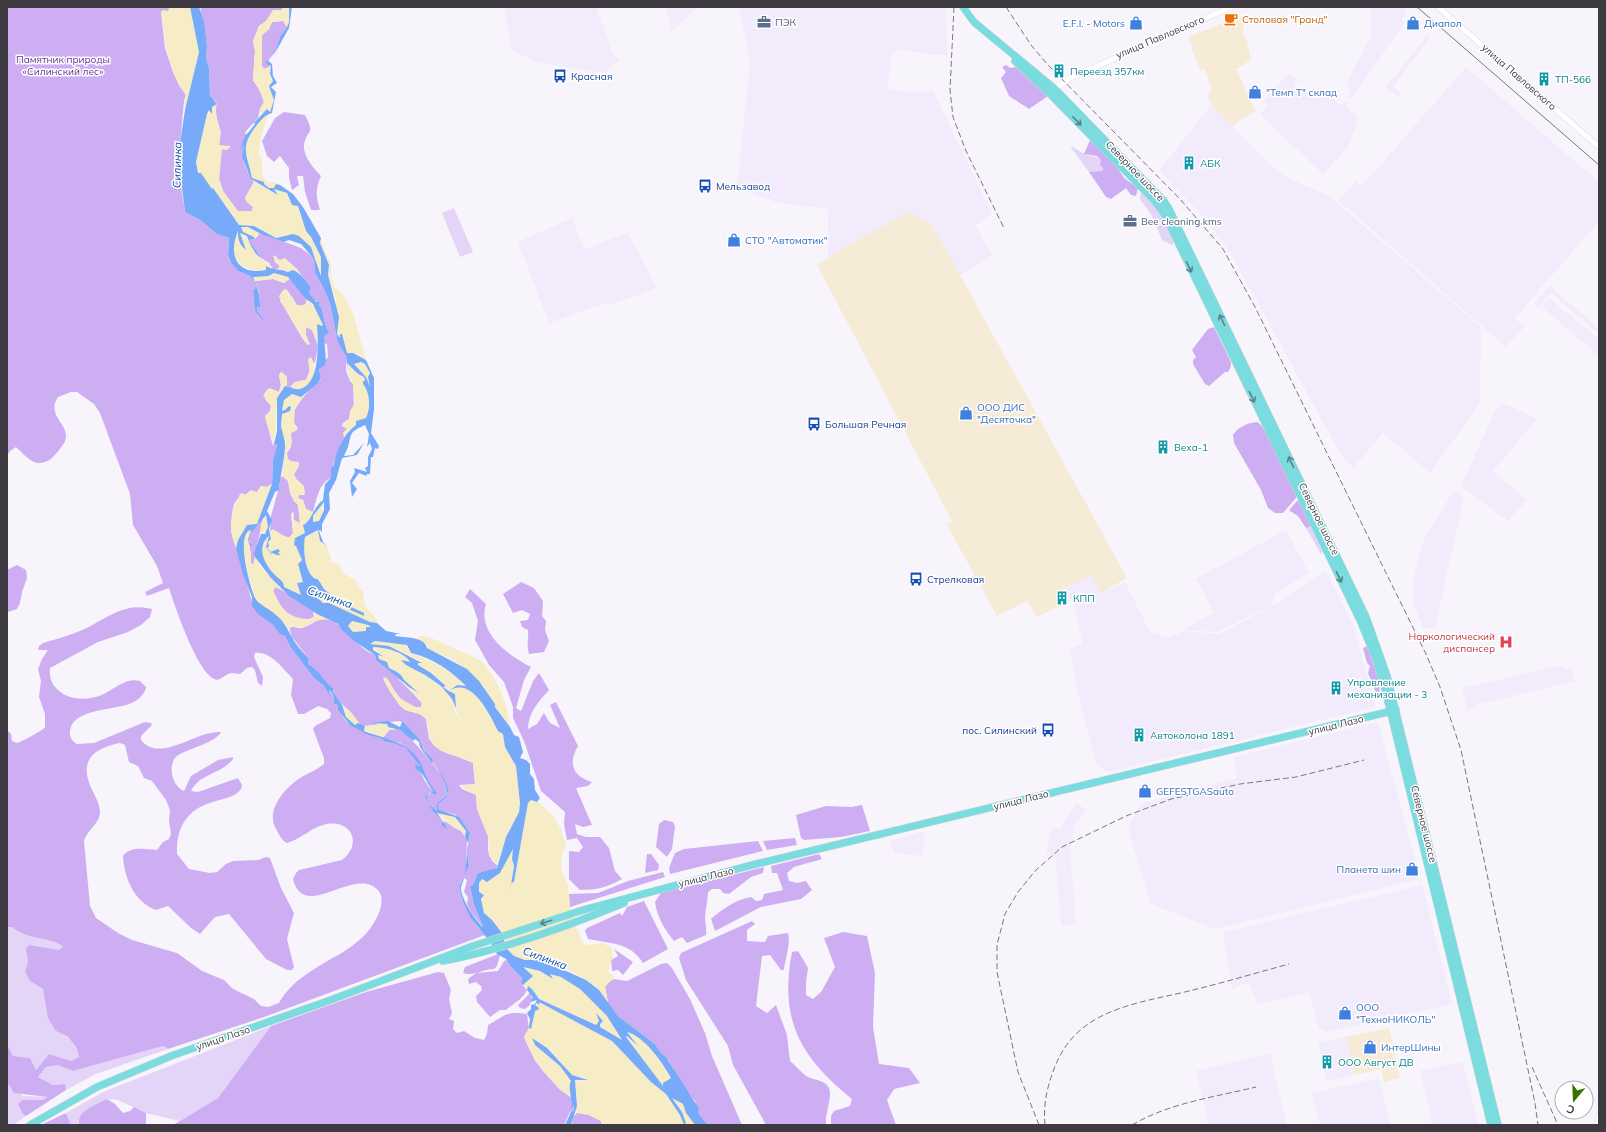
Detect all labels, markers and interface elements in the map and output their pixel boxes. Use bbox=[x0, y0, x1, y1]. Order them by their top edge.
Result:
cafe icon: Столовая "Гранд" bbox=[1223, 11, 1239, 27]
street label: улица Павловского bbox=[1114, 12, 1206, 62]
place label: Столовая "Гранд" bbox=[1242, 13, 1327, 26]
office icon: ПЭК bbox=[756, 14, 772, 30]
shop icon: E.F.I. - Motors bbox=[1128, 15, 1144, 31]
shop icon: Диапол bbox=[1405, 15, 1421, 31]
place label: ПЭК bbox=[775, 16, 797, 29]
place label: E.F.I. - Motors bbox=[1063, 17, 1125, 30]
place label: Диапол bbox=[1424, 17, 1462, 30]
street label: улица Павловского bbox=[1479, 41, 1559, 113]
park label: Памятник природы «Силинский лес» bbox=[16, 53, 110, 78]
building icon: Переезд 357км bbox=[1051, 63, 1067, 79]
place label: Переезд 357км bbox=[1070, 65, 1144, 78]
bus stop icon: Красная bbox=[552, 68, 568, 84]
place label: Красная bbox=[571, 70, 612, 83]
building icon: ТП-566 bbox=[1536, 71, 1552, 87]
place label: ТП-566 bbox=[1555, 73, 1591, 86]
shop icon: "Темп Т" склад bbox=[1247, 84, 1263, 100]
place label: "Темп Т" склад bbox=[1266, 86, 1337, 99]
one-way arrow bbox=[1072, 116, 1082, 126]
street label: Северное шоссе bbox=[1103, 138, 1167, 204]
water label: Силинка bbox=[170, 141, 184, 188]
building icon: АБК bbox=[1181, 155, 1197, 171]
place label: АБК bbox=[1200, 157, 1221, 170]
bus stop icon: Мельзавод bbox=[697, 178, 713, 194]
place label: Мельзавод bbox=[716, 180, 770, 193]
office icon: Bee cleaning kms bbox=[1122, 213, 1138, 229]
place label: Bee cleaning kms bbox=[1141, 215, 1222, 228]
shop icon: СТО "Автоматик" bbox=[726, 232, 742, 248]
place label: СТО "Автоматик" bbox=[745, 234, 828, 247]
one-way arrow bbox=[1186, 261, 1193, 273]
one-way arrow bbox=[1218, 315, 1225, 327]
one-way arrow bbox=[1249, 390, 1256, 402]
place label: ООО ДИС "Десяточка" bbox=[977, 401, 1036, 426]
shop icon: ООО ДИС "Десяточка" bbox=[958, 405, 974, 421]
bus stop icon: Большая Речная bbox=[806, 416, 822, 432]
place label: Большая Речная bbox=[825, 418, 906, 431]
building icon: Веха-1 bbox=[1155, 439, 1171, 455]
place label: Веха-1 bbox=[1174, 441, 1208, 454]
one-way arrow bbox=[1287, 457, 1294, 469]
street label: Северное шоссе bbox=[1296, 481, 1342, 558]
one-way arrow bbox=[1336, 570, 1343, 582]
bus stop icon: Стрелковая bbox=[908, 571, 924, 587]
place label: Стрелковая bbox=[927, 573, 984, 586]
water label: Силинка bbox=[306, 583, 354, 611]
building icon: КПП bbox=[1054, 590, 1070, 606]
place label: КПП bbox=[1073, 592, 1095, 605]
place label: Наркологический диспансер bbox=[1408, 630, 1495, 655]
hospital icon: Наркологический диспансер bbox=[1498, 634, 1514, 650]
place label: Управление механизации - 3 bbox=[1346, 676, 1427, 701]
building icon: Управление механизации - 3 bbox=[1328, 680, 1344, 696]
street label: улица Лазо bbox=[1307, 712, 1365, 738]
bus stop icon: пос. Силинский bbox=[1040, 722, 1056, 738]
place label: пос. Силинский bbox=[962, 724, 1037, 737]
building icon: Автоколона 1891 bbox=[1131, 727, 1147, 743]
place label: Автоколона 1891 bbox=[1150, 729, 1235, 742]
shop icon: GEFESTGASauto bbox=[1137, 783, 1153, 799]
street label: Северное шоссе bbox=[1408, 784, 1440, 864]
place label: GEFESTGASauto bbox=[1156, 785, 1234, 798]
street label: улица Лазо bbox=[992, 787, 1050, 813]
shop icon: Планета шин bbox=[1404, 861, 1420, 877]
place label: Планета шин bbox=[1337, 863, 1401, 876]
street label: улица Лазо bbox=[677, 864, 735, 890]
one-way arrow bbox=[539, 919, 552, 926]
water label: Силинка bbox=[521, 944, 569, 973]
place label: ООО "ТехноНИКОЛЬ" bbox=[1356, 1001, 1436, 1026]
shop icon: ООО "ТехноНИКОЛЬ" bbox=[1337, 1005, 1353, 1021]
street label: улица Лазо bbox=[194, 1023, 252, 1053]
shop icon: ИнтерШины bbox=[1362, 1039, 1378, 1055]
place label: ИнтерШины bbox=[1381, 1041, 1441, 1054]
building icon: ООО Август ДВ bbox=[1319, 1054, 1335, 1070]
place label: ООО Август ДВ bbox=[1338, 1056, 1414, 1069]
north arrow bbox=[1554, 1080, 1594, 1120]
text: С bbox=[1564, 1101, 1577, 1117]

